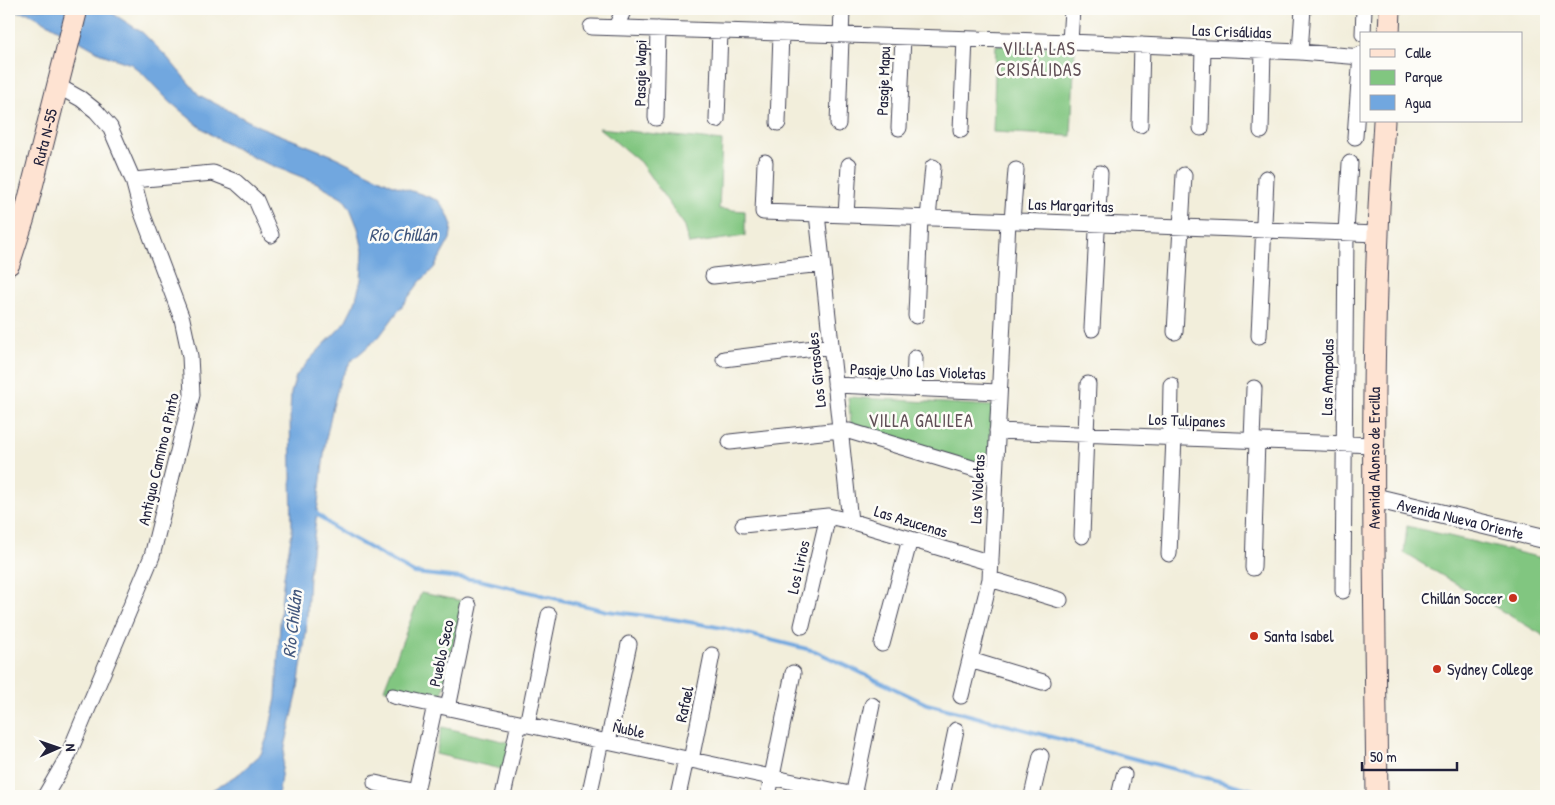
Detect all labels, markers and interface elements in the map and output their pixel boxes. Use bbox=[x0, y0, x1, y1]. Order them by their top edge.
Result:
street label: Las Crisálidas bbox=[1192, 19, 1272, 43]
legend bbox=[1360, 32, 1522, 122]
district label: VILLA LAS CRISÁLIDAS bbox=[996, 36, 1082, 82]
street label: Pasaje Wapi bbox=[628, 39, 652, 107]
text: Calle bbox=[1405, 42, 1432, 63]
street label: Pasaje Mapu bbox=[871, 45, 895, 116]
text: Parque bbox=[1405, 66, 1443, 87]
text: Agua bbox=[1405, 92, 1431, 113]
street label: Ruta N-55 bbox=[27, 106, 62, 168]
street label: Las Margaritas bbox=[1028, 193, 1114, 217]
water label: Río Chillán bbox=[369, 222, 439, 247]
street label: Los Girasoles bbox=[801, 331, 831, 409]
street label: Las Amapolas bbox=[1315, 338, 1339, 416]
street label: Pasaje Uno Las Violetas bbox=[850, 358, 986, 384]
street label: Avenida Alonso de Ercilla bbox=[1363, 387, 1385, 529]
street label: Antiguo Camino a Pinto bbox=[132, 390, 184, 527]
district label: VILLA GALILEA bbox=[868, 408, 974, 433]
street label: Los Tulipanes bbox=[1148, 408, 1226, 432]
street label: Las Violetas bbox=[964, 454, 990, 524]
street label: Avenida Nueva Oriente bbox=[1395, 493, 1527, 544]
street label: Las Azucenas bbox=[872, 499, 950, 543]
street label: Los Lirios bbox=[781, 538, 815, 596]
water label: Río Chillán bbox=[276, 587, 308, 659]
place label: Chillán Soccer bbox=[1421, 587, 1503, 609]
marker: Chillán Soccer bbox=[1507, 592, 1519, 604]
street label: Pueblo Seco bbox=[423, 617, 459, 688]
place label: Santa Isabel bbox=[1264, 625, 1334, 647]
marker: Santa Isabel bbox=[1248, 630, 1260, 642]
place label: Sydney College bbox=[1447, 658, 1534, 680]
marker: Sydney College bbox=[1431, 663, 1443, 675]
street label: Rafael bbox=[669, 683, 699, 724]
street label: Ñuble bbox=[611, 715, 648, 743]
north arrow bbox=[32, 722, 82, 772]
scale bar bbox=[1362, 740, 1458, 772]
text: N bbox=[62, 743, 81, 752]
text: 50 m bbox=[1370, 746, 1397, 767]

